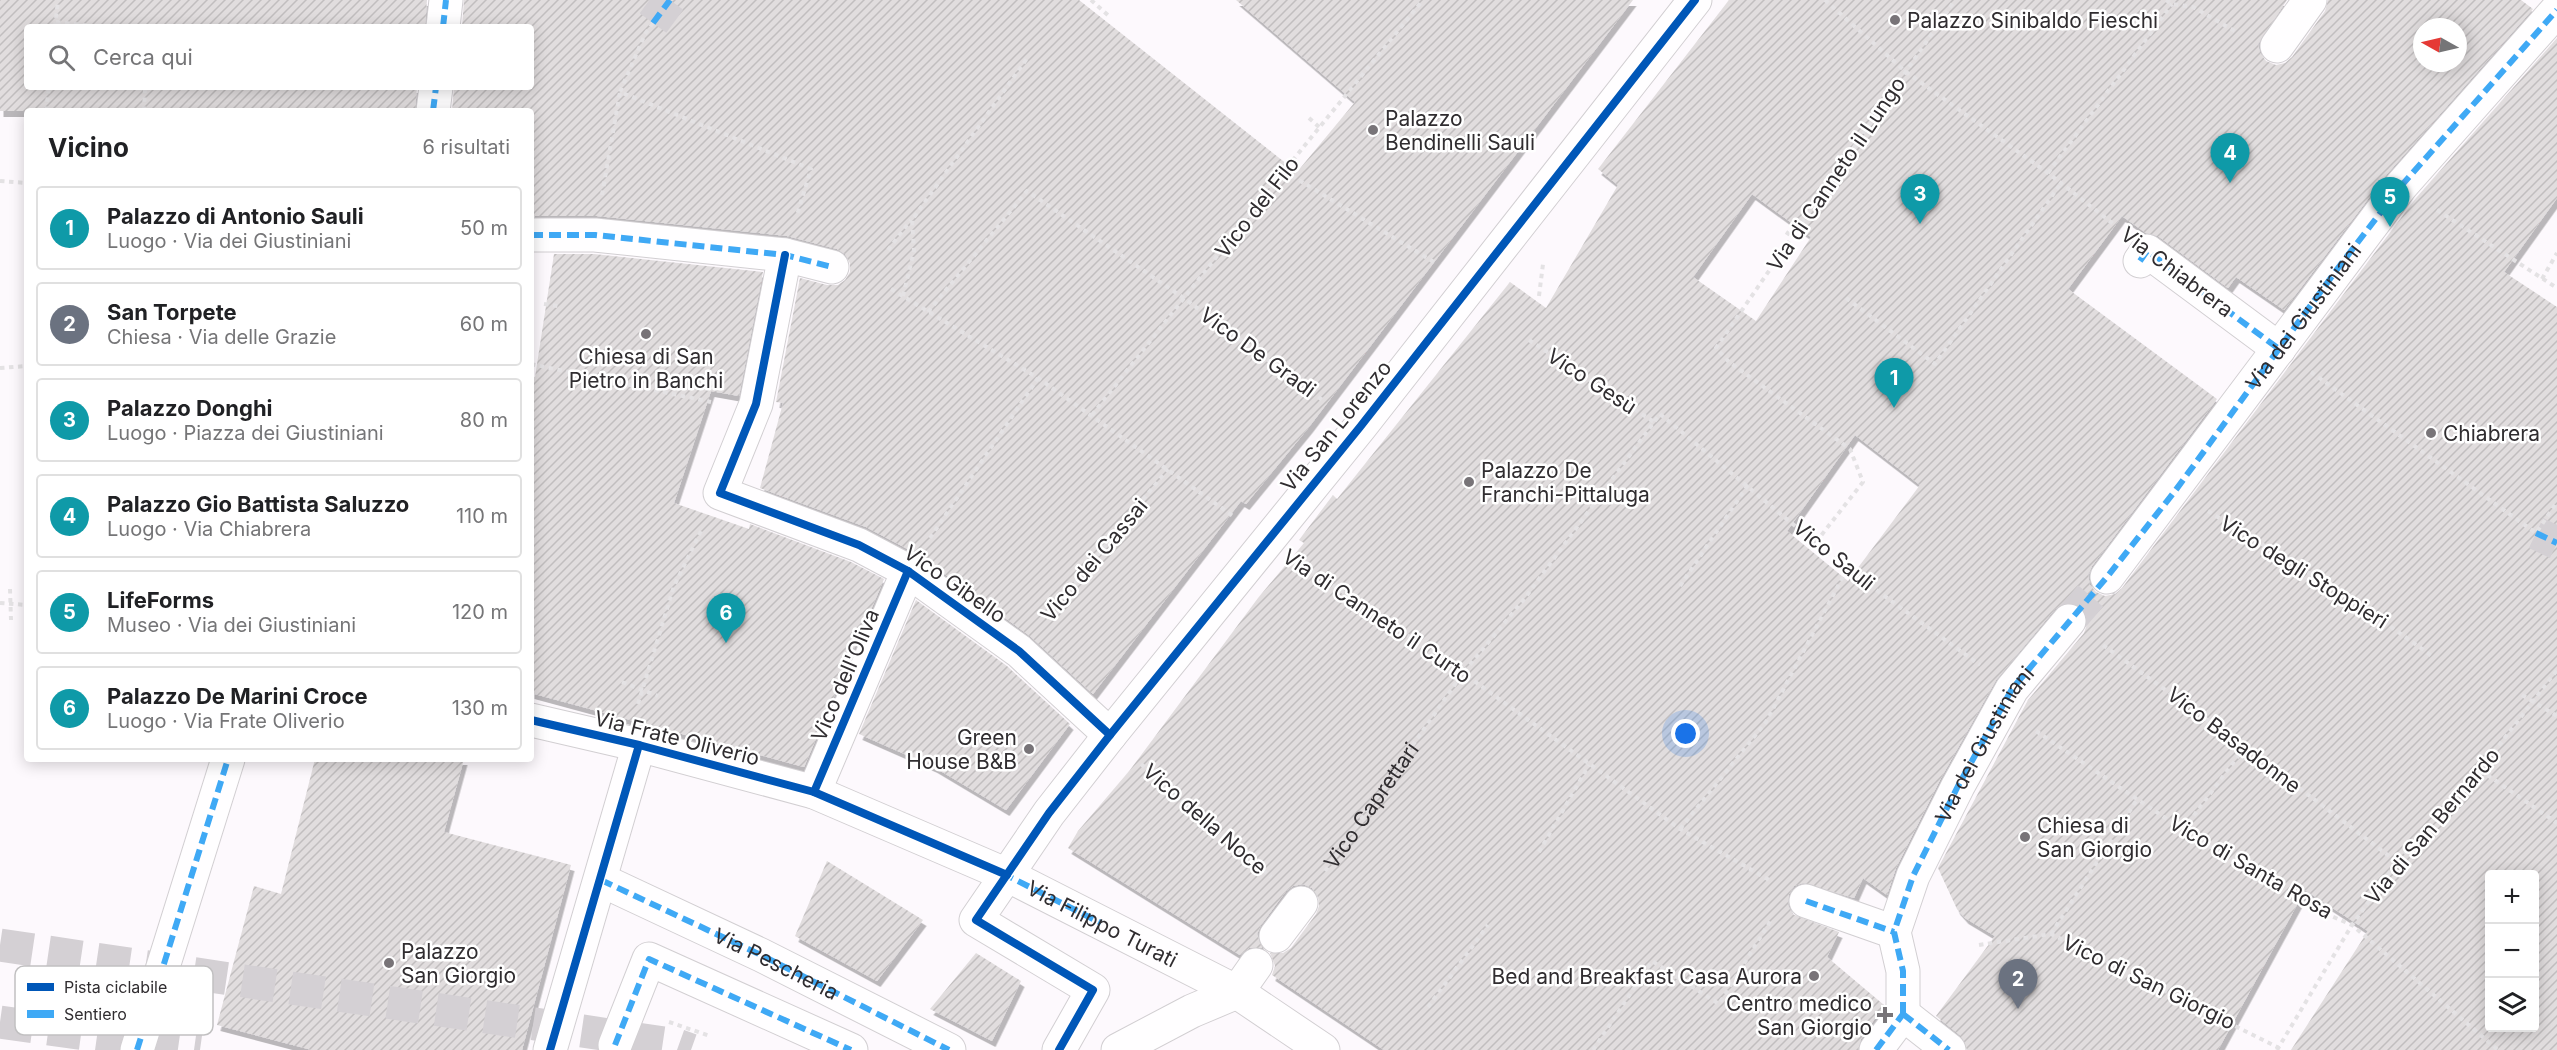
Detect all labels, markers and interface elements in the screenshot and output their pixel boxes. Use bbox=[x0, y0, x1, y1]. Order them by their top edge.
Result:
place label: Palazzo Sinibaldo Fieschi bbox=[1907, 8, 2158, 33]
marker: Palazzo Sinibaldo Fieschi bbox=[1888, 13, 1902, 27]
north arrow bbox=[2413, 18, 2467, 72]
search box bbox=[24, 24, 534, 90]
icon: search bbox=[45, 41, 78, 74]
text: Cerca qui bbox=[93, 44, 193, 70]
street label: Via di Canneto il Lungo bbox=[1762, 72, 1910, 276]
place label: Palazzo Bendinelli Sauli bbox=[1385, 106, 1535, 155]
marker: Palazzo Bendinelli Sauli bbox=[1366, 123, 1380, 137]
text: Vicino bbox=[48, 132, 129, 163]
pin: 4 bbox=[2210, 134, 2250, 183]
text: 6 risultati bbox=[423, 135, 510, 159]
street label: Vico del Filo bbox=[1210, 152, 1304, 262]
pin: 3 bbox=[1900, 174, 1940, 224]
pin: 5 bbox=[2370, 178, 2410, 227]
text: Palazzo di Antonio Sauli bbox=[107, 203, 364, 229]
text: 1 bbox=[65, 216, 74, 240]
text: 50 m bbox=[460, 216, 508, 240]
street label: Via Chiabrera bbox=[2116, 222, 2238, 322]
text: Luogo · Via dei Giustiniani bbox=[107, 229, 351, 253]
street label: Via dei Giustiniani bbox=[2240, 238, 2366, 394]
text: San Torpete bbox=[107, 299, 237, 325]
street label: Vico De Gradi bbox=[1195, 302, 1321, 402]
text: 2 bbox=[63, 312, 76, 336]
text: 60 m bbox=[460, 312, 508, 336]
text: Chiesa · Via delle Grazie bbox=[107, 325, 336, 349]
marker: Chiesa di San Pietro in Banchi bbox=[639, 327, 653, 341]
street label: Vico Gesù bbox=[1543, 343, 1641, 419]
place label: Chiesa di San Pietro in Banchi bbox=[569, 344, 723, 393]
street label: Via San Lorenzo bbox=[1275, 355, 1397, 497]
pin: 1 bbox=[1874, 358, 1914, 408]
text: Palazzo Donghi bbox=[107, 395, 273, 421]
text: 3 bbox=[63, 408, 76, 432]
text: 80 m bbox=[460, 408, 508, 432]
text: Luogo · Piazza dei Giustiniani bbox=[107, 421, 384, 445]
place label: Chiabrera bbox=[2443, 421, 2540, 446]
marker: Chiabrera bbox=[2424, 426, 2438, 440]
place label: Palazzo De Franchi-Pittaluga bbox=[1481, 458, 1650, 507]
marker: Palazzo De Franchi-Pittaluga bbox=[1462, 475, 1476, 489]
text: Palazzo Gio Battista Saluzzo bbox=[107, 491, 409, 517]
street label: Vico dei Cassai bbox=[1035, 494, 1153, 626]
text: 4 bbox=[63, 504, 76, 528]
text: 110 m bbox=[456, 504, 508, 528]
street label: Vico degli Stoppieri bbox=[2215, 510, 2393, 634]
street label: Vico Sauli bbox=[1788, 514, 1880, 596]
text: Luogo · Via Chiabrera bbox=[107, 517, 311, 541]
street label: Vico Gibello bbox=[899, 540, 1011, 628]
street label: Via di Canneto il Curto bbox=[1278, 544, 1476, 688]
text: LifeForms bbox=[107, 587, 214, 613]
pin: 6 bbox=[706, 594, 746, 643]
text: 5 bbox=[63, 600, 76, 624]
text: 120 m bbox=[452, 600, 508, 624]
street label: Vico dell'Oliva bbox=[806, 605, 884, 745]
text: Museo · Via dei Giustiniani bbox=[107, 613, 356, 637]
street label: Via dei Giustiniani bbox=[1929, 661, 2039, 826]
street label: Vico Basadonne bbox=[2162, 682, 2306, 798]
text: Palazzo De Marini Croce bbox=[107, 683, 368, 709]
text: 6 bbox=[63, 696, 76, 720]
text: 130 m bbox=[452, 696, 508, 720]
street label: Via Frate Oliverio bbox=[592, 705, 762, 771]
text: Luogo · Via Frate Oliverio bbox=[107, 709, 345, 733]
your location bbox=[1671, 719, 1700, 748]
place label: Green House B&B bbox=[906, 725, 1017, 774]
street label: Vico Caprettari bbox=[1318, 737, 1423, 873]
marker: Green House B&B bbox=[1022, 742, 1036, 756]
street label: Via di San Bernardo bbox=[2359, 743, 2505, 909]
street label: Vico della Noce bbox=[1138, 758, 1272, 880]
street label: Vico di Santa Rosa bbox=[2165, 810, 2337, 924]
place label: Chiesa di San Giorgio bbox=[2037, 813, 2152, 862]
marker: Chiesa di San Giorgio bbox=[2018, 830, 2032, 844]
map controls bbox=[2485, 870, 2539, 1032]
button: + bbox=[2485, 870, 2539, 924]
street label: Via Filippo Turati bbox=[1023, 875, 1182, 972]
street label: Via Pescheria bbox=[710, 922, 843, 1005]
button: − bbox=[2485, 924, 2539, 978]
street label: Vico di San Giorgio bbox=[2059, 929, 2239, 1035]
place label: Palazzo San Giorgio bbox=[401, 939, 516, 988]
marker: Palazzo San Giorgio bbox=[382, 956, 396, 970]
pin: 2 bbox=[1998, 960, 2038, 1009]
place label: Bed and Breakfast Casa Aurora bbox=[1491, 964, 1802, 989]
legend bbox=[15, 966, 213, 1035]
marker: Bed and Breakfast Casa Aurora bbox=[1807, 969, 1821, 983]
text: Pista ciclabile bbox=[64, 977, 167, 997]
button: layers bbox=[2485, 978, 2539, 1032]
place label: Centro medico San Giorgio bbox=[1726, 991, 1872, 1040]
text: Sentiero bbox=[64, 1004, 127, 1024]
marker: Centro medico San Giorgio bbox=[1876, 1006, 1894, 1024]

